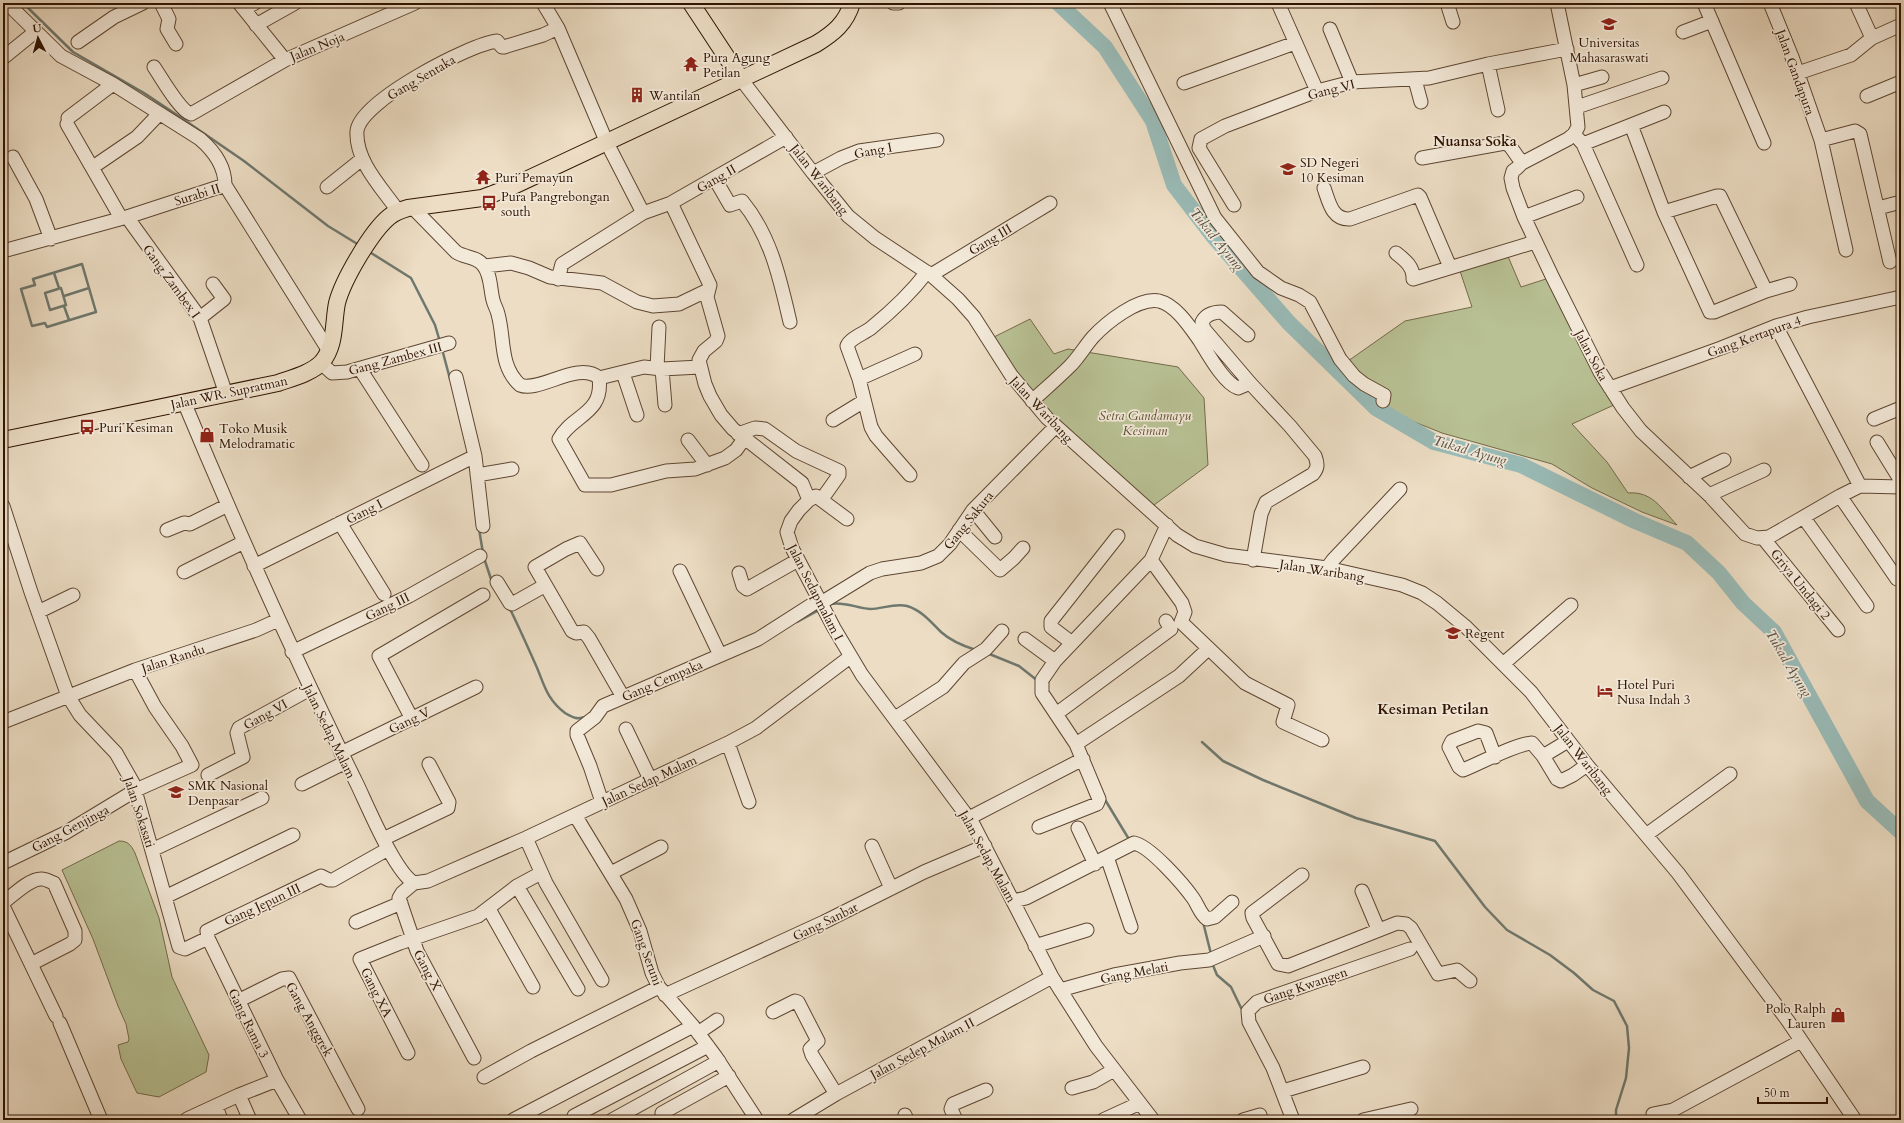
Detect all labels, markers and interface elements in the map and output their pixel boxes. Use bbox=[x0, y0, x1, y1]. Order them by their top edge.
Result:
school or university icon: Universitas Mahasaraswati bbox=[1600, 15, 1618, 33]
north arrow bbox=[18, 18, 58, 58]
text: U bbox=[32, 21, 42, 36]
street label: Jalan Gandapura bbox=[1771, 25, 1819, 118]
street label: Jalan Noja bbox=[286, 28, 348, 67]
place label: Universitas Mahasaraswati bbox=[1569, 34, 1649, 67]
place label: Pura Agung Petilan bbox=[703, 49, 771, 82]
street label: Gang Sentaka bbox=[384, 51, 459, 105]
temple icon: Pura Agung Petilan bbox=[682, 55, 700, 73]
street label: Gang VI bbox=[1306, 75, 1357, 105]
building icon: Wantilan bbox=[628, 86, 646, 104]
place label: Wantilan bbox=[648, 87, 701, 105]
district label: Nuansa Soka bbox=[1433, 132, 1517, 151]
street label: Gang I bbox=[853, 138, 894, 163]
street label: Jalan Waribang bbox=[785, 139, 853, 219]
place label: SD Negeri 10 Kesiman bbox=[1300, 154, 1365, 187]
street label: Gang II bbox=[693, 160, 740, 197]
school or university icon: SD Negeri 10 Kesiman bbox=[1279, 160, 1297, 178]
temple icon: Puri Pemayun bbox=[474, 168, 492, 186]
place label: Puri Pemayun bbox=[495, 169, 574, 187]
street label: Surabi II bbox=[172, 179, 222, 210]
place label: Pura Pangrebongan south bbox=[501, 188, 611, 221]
bus stop icon: Pura Pangrebongan south bbox=[480, 194, 498, 212]
water label: Tukad Ayung bbox=[1185, 204, 1248, 275]
street label: Gang III bbox=[966, 220, 1015, 260]
street label: Gang Zambex I bbox=[138, 241, 204, 322]
street label: Gang Kertapura 4 bbox=[1705, 311, 1804, 362]
street label: Jalan Soka bbox=[1569, 325, 1612, 385]
street label: Gang Zambex III bbox=[347, 338, 444, 380]
street label: Jalan Waribang bbox=[1004, 371, 1077, 448]
street label: Jalan WR. Supratman bbox=[167, 372, 290, 415]
park label: Setra Gandamayu Kesiman bbox=[1099, 407, 1191, 440]
bus stop icon: Puri Kesiman bbox=[78, 418, 96, 436]
place label: Puri Kesiman bbox=[99, 419, 174, 437]
place label: Toko Musik Melodramatic bbox=[219, 420, 295, 453]
shop icon: Toko Musik Melodramatic bbox=[198, 426, 216, 444]
water label: Tukad Ayung bbox=[1431, 431, 1510, 470]
street label: Gang Sakura bbox=[940, 487, 998, 554]
street label: Gang I bbox=[343, 495, 386, 529]
street label: Jalan Sedapmalam I bbox=[782, 539, 847, 644]
street label: Griya Undagi 2 bbox=[1766, 545, 1835, 624]
street label: Jalan Waribang bbox=[1276, 555, 1366, 587]
street label: Gang III bbox=[362, 588, 413, 625]
school or university icon: Regent bbox=[1444, 624, 1462, 642]
place label: Regent bbox=[1465, 625, 1505, 643]
water label: Tukad Ayung bbox=[1761, 626, 1817, 701]
street label: Jalan Randu bbox=[137, 640, 207, 678]
street label: Gang Cempaka bbox=[619, 656, 706, 706]
place label: Hotel Puri Nusa Indah 3 bbox=[1617, 676, 1690, 709]
street label: Jalan Sedap Malam bbox=[298, 679, 360, 782]
hotel icon: Hotel Puri Nusa Indah 3 bbox=[1596, 682, 1614, 700]
street label: Gang VI bbox=[240, 695, 291, 734]
district label: Kesiman Petilan bbox=[1377, 699, 1489, 719]
street label: Gang V bbox=[386, 703, 433, 739]
street label: Jalan Waribang bbox=[1549, 719, 1617, 799]
street label: Jalan Sedap Malam bbox=[597, 751, 700, 812]
street label: Jalan Sokasati bbox=[118, 773, 159, 850]
place label: SMK Nasional Denpasar bbox=[188, 777, 269, 810]
school or university icon: SMK Nasional Denpasar bbox=[167, 783, 185, 801]
street label: Gang Genjinga bbox=[29, 801, 113, 857]
street label: Jalan Sedap Malam bbox=[953, 805, 1020, 906]
street label: Gang Jepun III bbox=[221, 879, 304, 931]
street label: Gang Sanbat bbox=[790, 898, 861, 945]
street label: Gang Seruni bbox=[626, 917, 667, 988]
street label: Gang X bbox=[409, 947, 446, 995]
street label: Gang Melati bbox=[1099, 958, 1170, 988]
street label: Gang Kwangen bbox=[1261, 963, 1350, 1009]
street label: Gang XA bbox=[356, 965, 397, 1021]
street label: Gang Anggrek bbox=[281, 979, 337, 1060]
street label: Gang Rama 3 bbox=[223, 986, 273, 1061]
place label: Polo Ralph Lauren bbox=[1765, 1000, 1827, 1033]
shop icon: Polo Ralph Lauren bbox=[1829, 1006, 1847, 1024]
street label: Jalan Sedep Malam II bbox=[865, 1014, 978, 1085]
scale bar bbox=[1758, 1079, 1827, 1105]
text: 50 m bbox=[1764, 1085, 1791, 1101]

